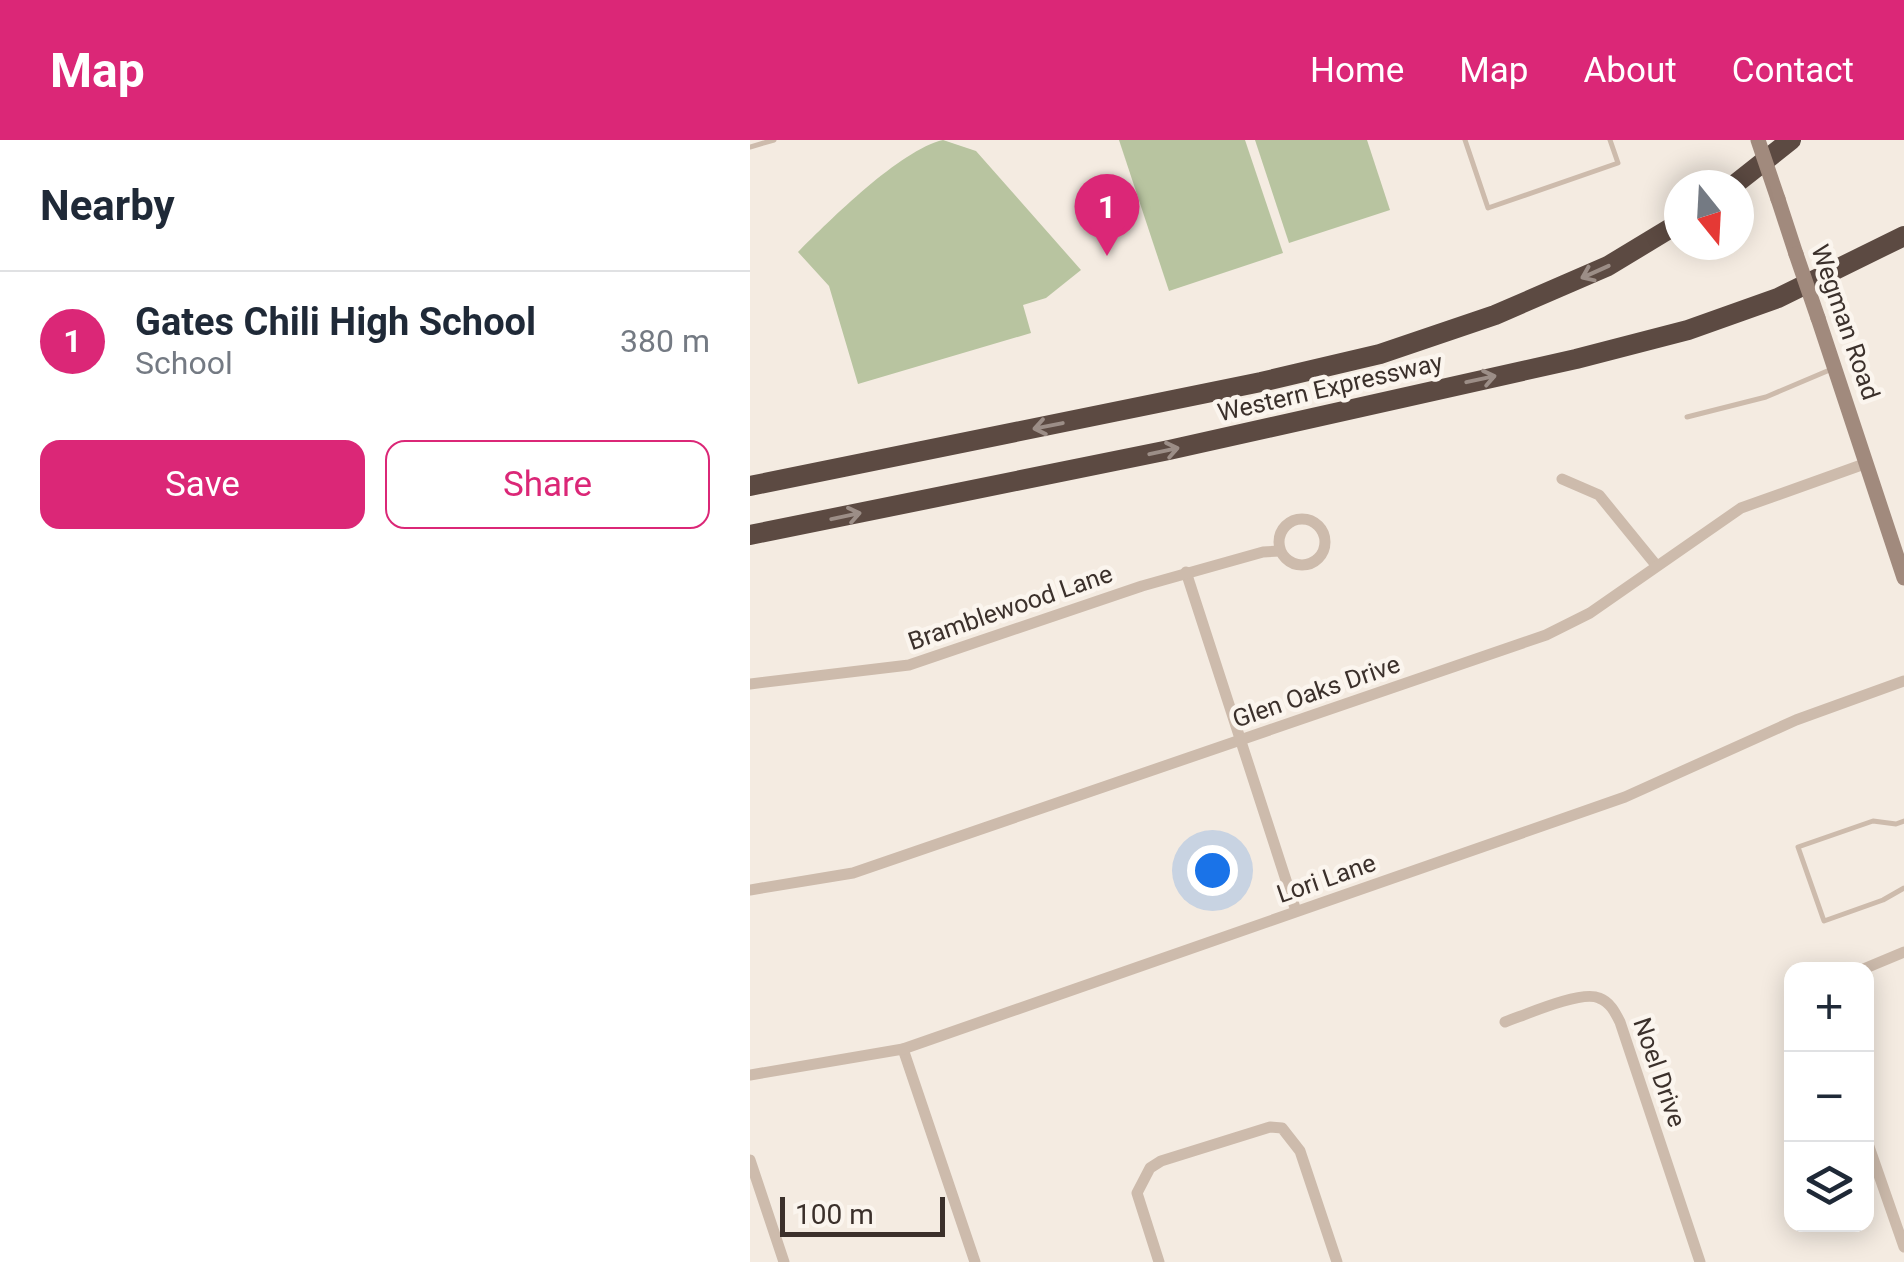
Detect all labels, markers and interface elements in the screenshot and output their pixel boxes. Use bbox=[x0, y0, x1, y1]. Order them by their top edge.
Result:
text: Map bbox=[50, 42, 145, 99]
text: Home bbox=[1310, 50, 1404, 91]
text: Map bbox=[1459, 50, 1528, 91]
text: About bbox=[1583, 50, 1677, 91]
text: Contact bbox=[1732, 50, 1854, 91]
north arrow bbox=[1664, 170, 1754, 260]
pin: 1 bbox=[1074, 174, 1140, 256]
text: Nearby bbox=[40, 181, 175, 230]
street label: Wegman Road bbox=[1805, 241, 1886, 403]
one-way arrow bbox=[1580, 264, 1611, 282]
text: Gates Chili High School bbox=[135, 300, 536, 344]
text: 1 bbox=[63, 322, 82, 360]
text: 380 m bbox=[620, 322, 710, 360]
text: School bbox=[135, 344, 233, 382]
street label: Western Expressway bbox=[1215, 347, 1446, 427]
one-way arrow bbox=[1464, 369, 1496, 388]
one-way arrow bbox=[1033, 417, 1065, 436]
button: Save bbox=[40, 440, 365, 529]
button: Share bbox=[385, 440, 710, 529]
one-way arrow bbox=[1147, 440, 1179, 459]
one-way arrow bbox=[829, 505, 861, 524]
street label: Bramblewood Lane bbox=[904, 559, 1116, 656]
street label: Glen Oaks Drive bbox=[1229, 649, 1404, 734]
your location bbox=[1187, 845, 1238, 896]
street label: Lori Lane bbox=[1273, 848, 1379, 909]
map controls bbox=[1784, 962, 1874, 1232]
button: + bbox=[1784, 962, 1874, 1052]
street label: Noel Drive bbox=[1627, 1014, 1692, 1131]
button: − bbox=[1784, 1052, 1874, 1142]
button: layers bbox=[1784, 1142, 1874, 1232]
scale bar bbox=[780, 1192, 945, 1236]
text: 100 m bbox=[795, 1198, 874, 1231]

